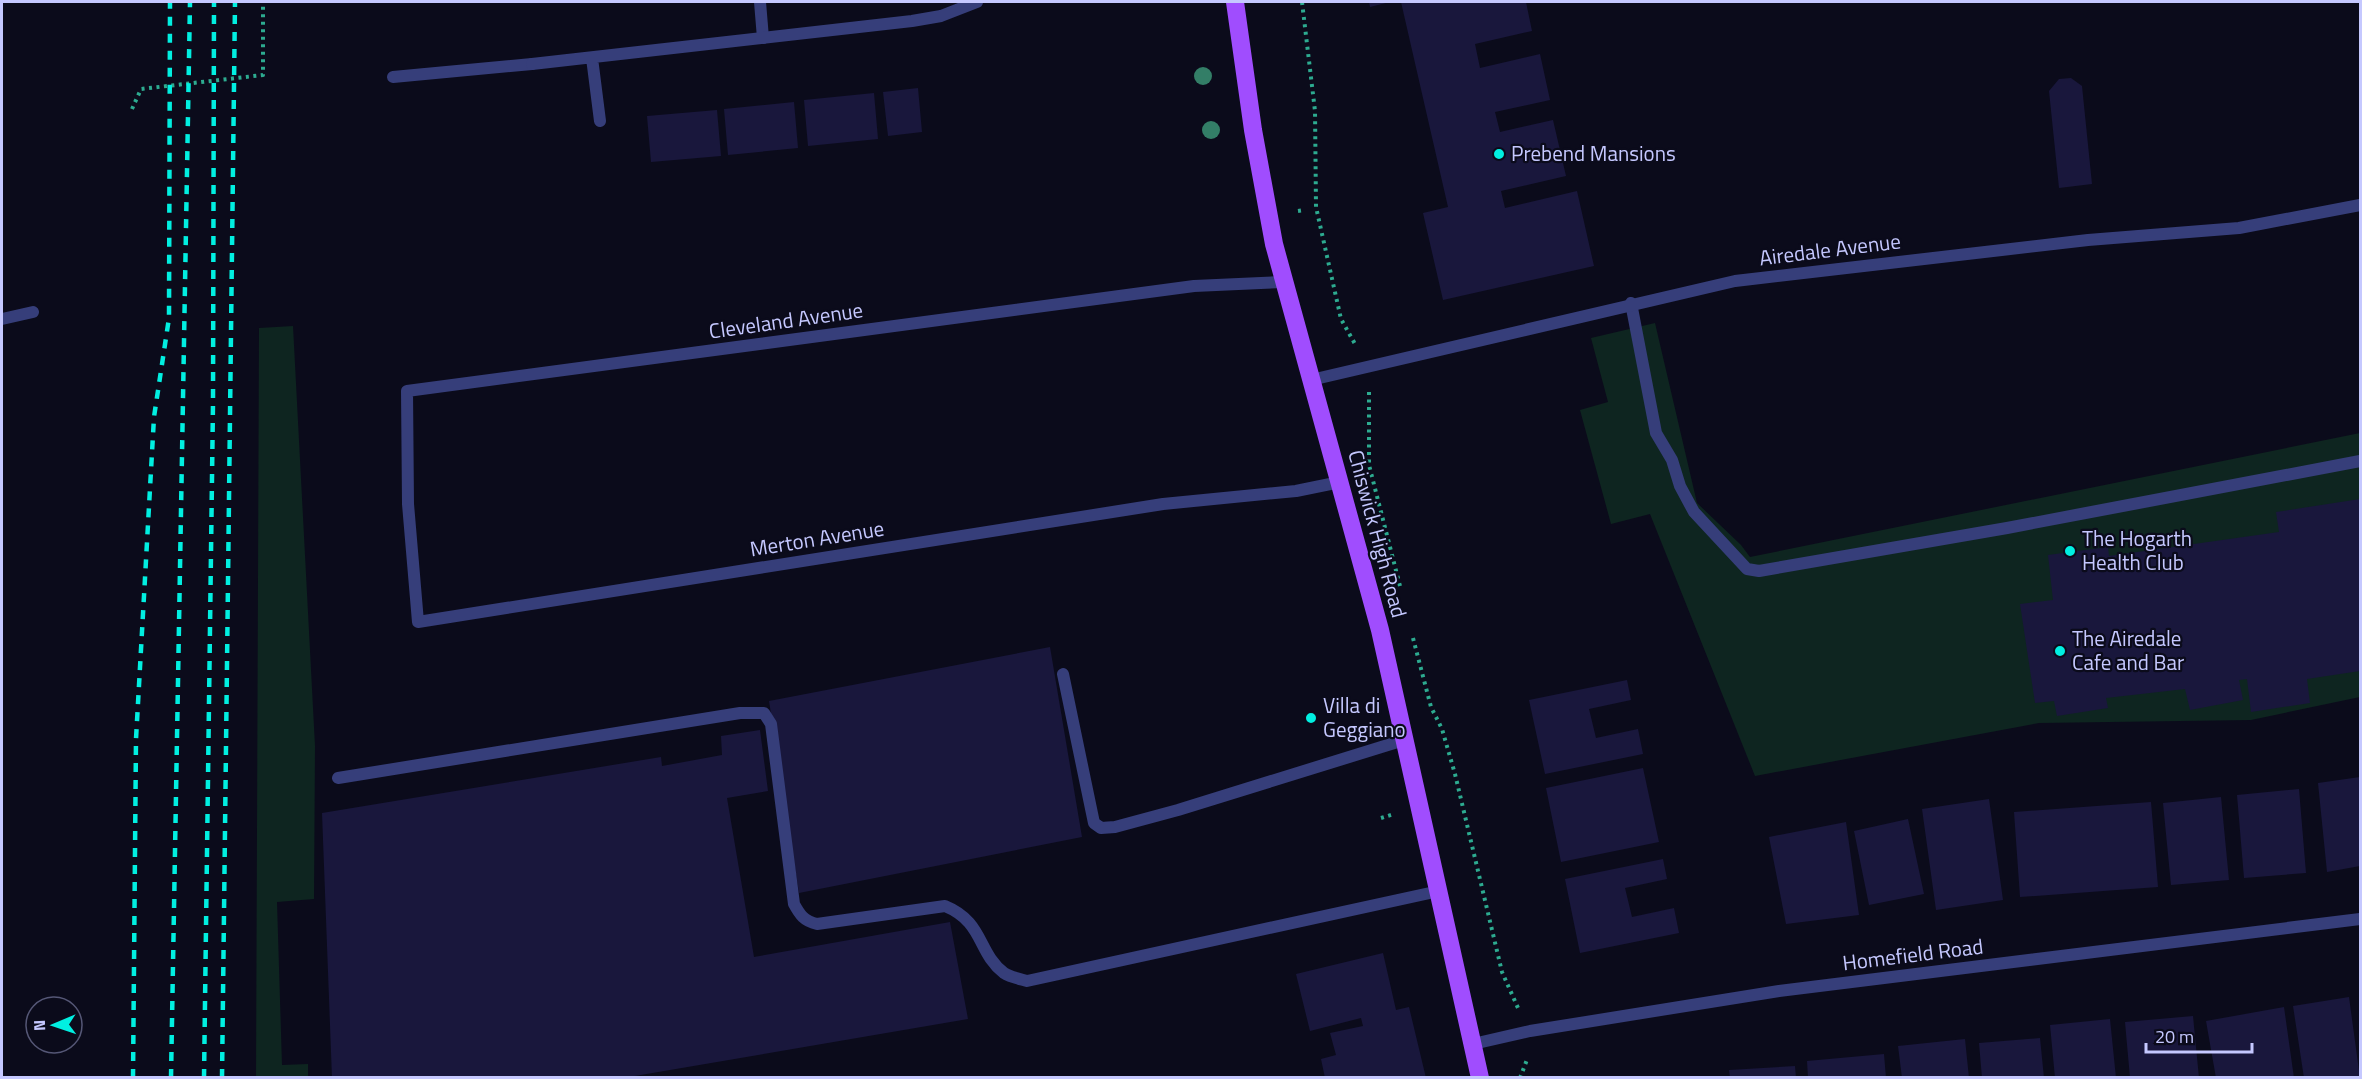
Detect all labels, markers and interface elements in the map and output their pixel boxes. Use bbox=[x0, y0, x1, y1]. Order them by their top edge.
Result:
place label: Prebend Mansions bbox=[1511, 137, 1676, 169]
marker: Prebend Mansions bbox=[1492, 147, 1506, 161]
street label: Airedale Avenue bbox=[1757, 224, 1902, 274]
street label: Cleveland Avenue bbox=[707, 293, 865, 347]
street label: Chiswick High Road bbox=[1340, 446, 1416, 621]
street label: Merton Avenue bbox=[747, 512, 886, 564]
place label: The Hogarth Health Club bbox=[2082, 522, 2192, 578]
marker: The Hogarth Health Club bbox=[2063, 544, 2077, 558]
place label: The Airedale Cafe and Bar bbox=[2072, 622, 2184, 678]
marker: The Airedale Cafe and Bar bbox=[2053, 644, 2067, 658]
place label: Villa di Geggiano bbox=[1323, 689, 1406, 745]
marker: Villa di Geggiano bbox=[1304, 711, 1318, 725]
street label: Homefield Road bbox=[1841, 930, 1985, 979]
north arrow bbox=[24, 995, 84, 1055]
scale bar bbox=[2146, 1016, 2252, 1054]
text: N bbox=[27, 1020, 51, 1031]
text: 20 m bbox=[2155, 1023, 2194, 1050]

